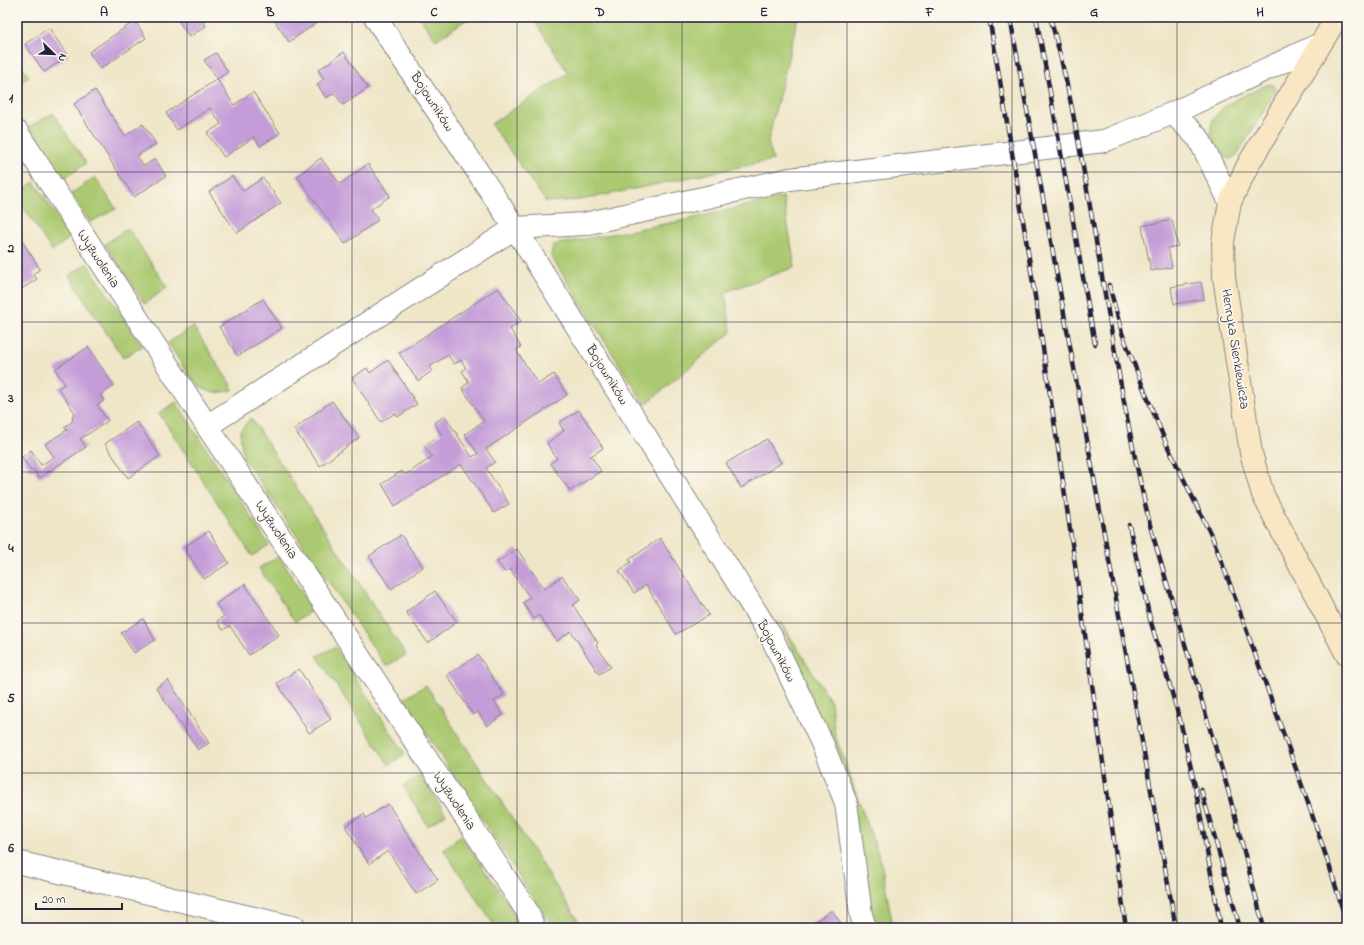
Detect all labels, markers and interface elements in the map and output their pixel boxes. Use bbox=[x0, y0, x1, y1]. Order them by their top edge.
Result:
text: A bbox=[100, 3, 108, 22]
text: B bbox=[265, 3, 275, 22]
text: C bbox=[430, 3, 438, 22]
text: D bbox=[594, 3, 605, 22]
text: E bbox=[760, 3, 768, 22]
text: F bbox=[925, 3, 935, 22]
text: G bbox=[1090, 3, 1098, 22]
text: H bbox=[1256, 3, 1264, 22]
north arrow bbox=[34, 34, 74, 74]
text: N bbox=[53, 51, 71, 64]
street label: Bojowników bbox=[404, 67, 459, 136]
text: 1 bbox=[9, 89, 14, 108]
street label: Wyzwolenia bbox=[70, 226, 125, 293]
text: 2 bbox=[7, 239, 15, 258]
street label: Henryka Sienkiewicza bbox=[1214, 287, 1255, 411]
street label: Bojowników bbox=[580, 340, 634, 409]
text: 3 bbox=[7, 389, 14, 408]
street label: Wyzwolenia bbox=[248, 497, 303, 564]
text: 4 bbox=[7, 539, 14, 558]
street label: Bojowników bbox=[750, 615, 801, 686]
text: 5 bbox=[7, 689, 15, 708]
street label: Wyzwolenia bbox=[426, 768, 481, 835]
text: 6 bbox=[7, 839, 14, 858]
scale bar bbox=[36, 885, 122, 911]
text: 20 m bbox=[42, 891, 65, 909]

